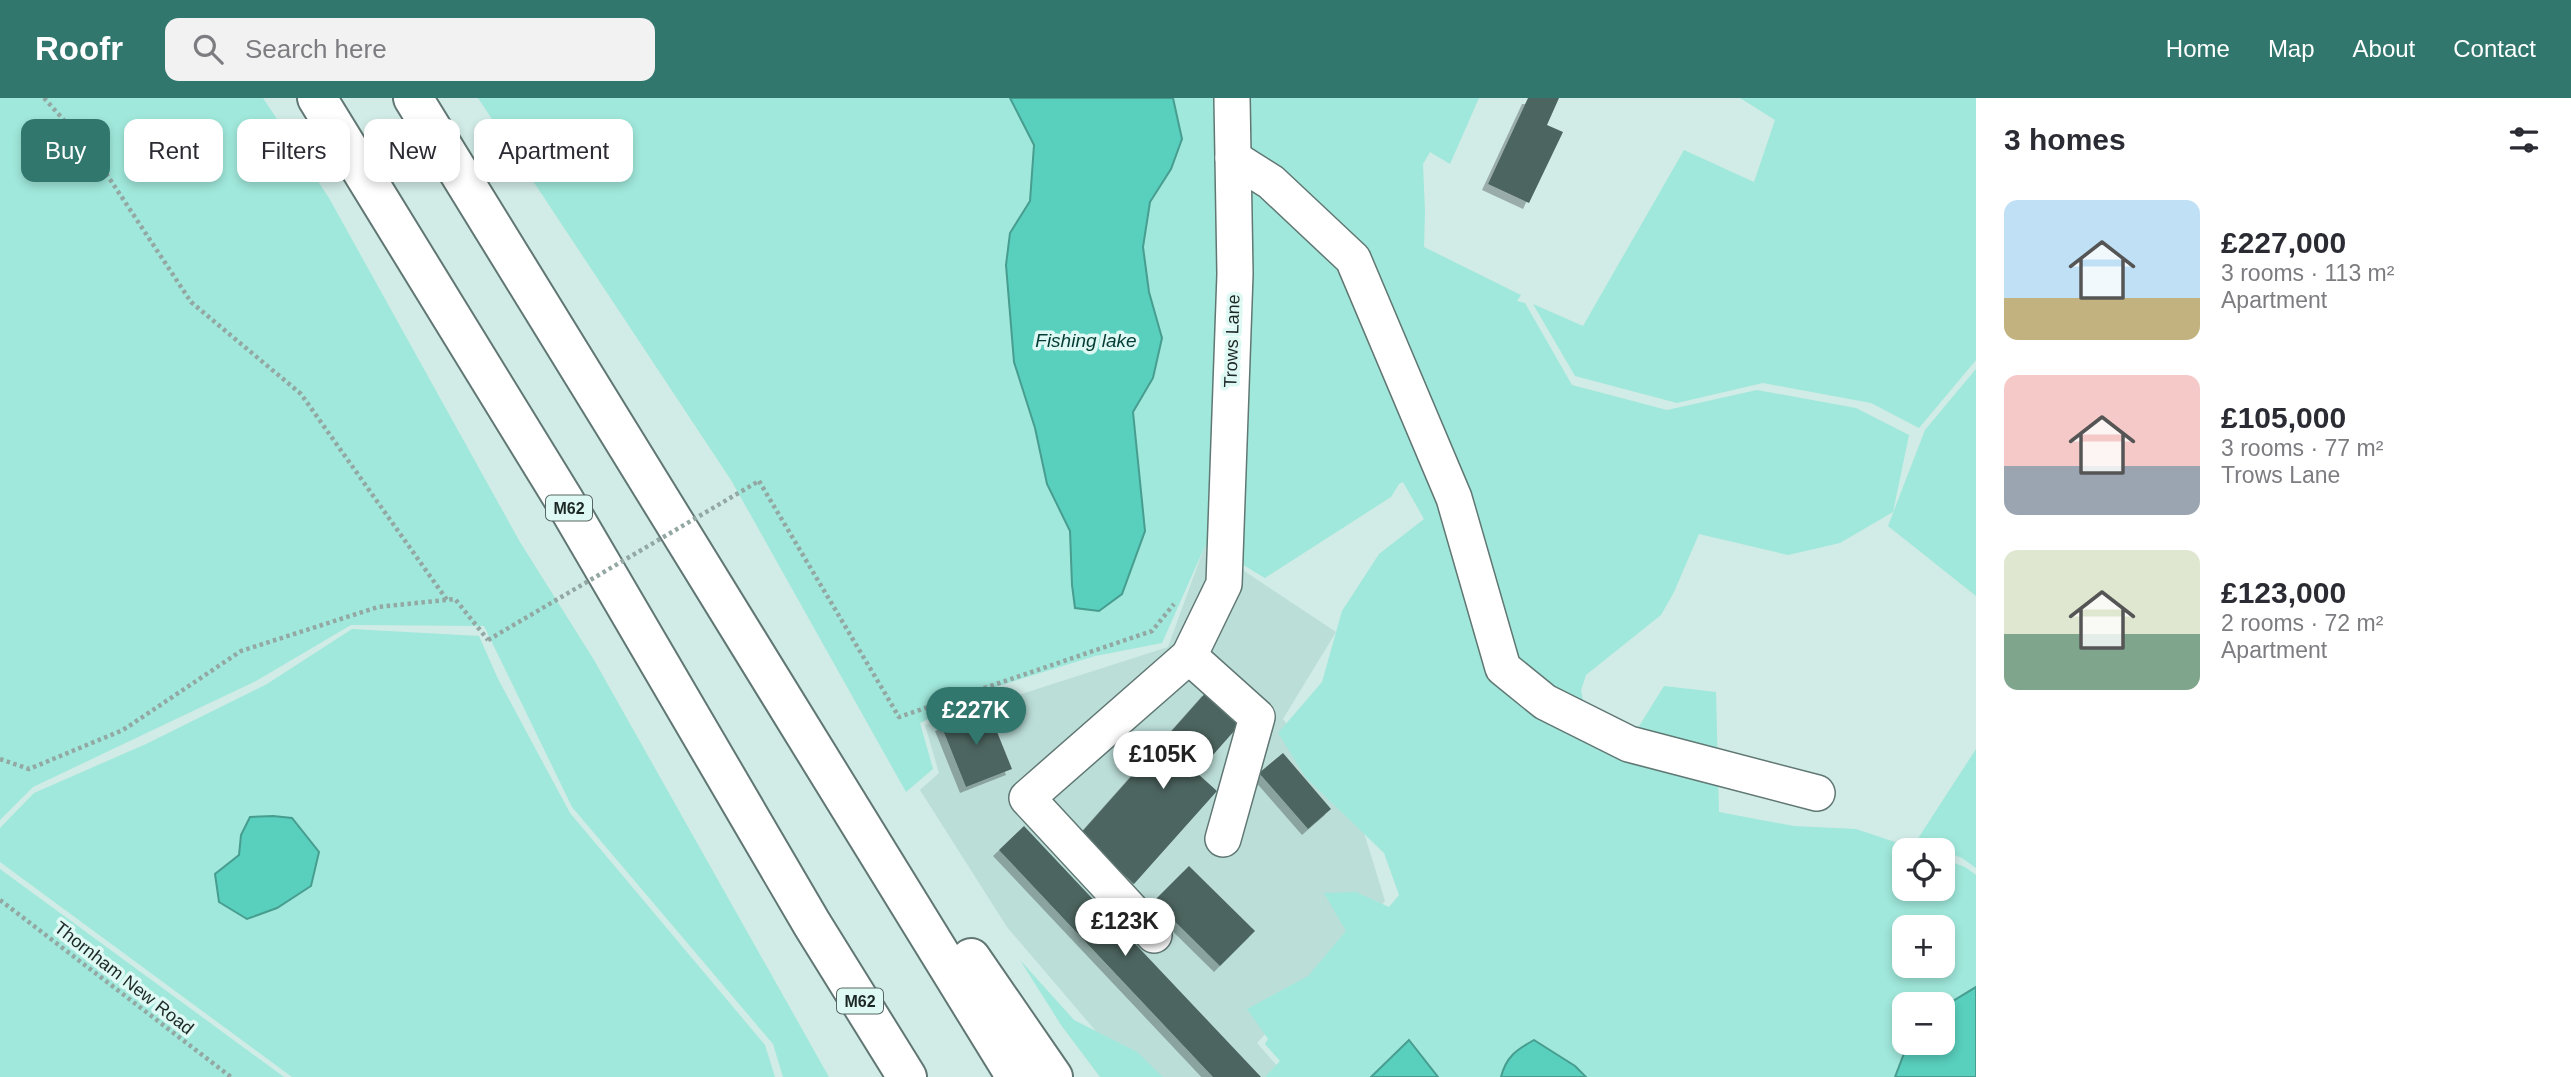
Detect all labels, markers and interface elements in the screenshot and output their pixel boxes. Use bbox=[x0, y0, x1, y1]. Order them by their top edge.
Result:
search box bbox=[165, 18, 655, 81]
text: Roofr bbox=[35, 30, 123, 67]
icon: search bbox=[189, 30, 227, 68]
text: Search here bbox=[245, 34, 387, 64]
text: Home bbox=[2166, 35, 2230, 62]
text: Map bbox=[2268, 35, 2315, 62]
text: About bbox=[2353, 35, 2415, 62]
text: Contact bbox=[2453, 35, 2536, 62]
chip: Buy bbox=[21, 119, 110, 182]
chip: Rent bbox=[124, 119, 223, 182]
chip: Filters bbox=[237, 119, 350, 182]
chip: New bbox=[364, 119, 460, 182]
chip: Apartment bbox=[474, 119, 633, 182]
icon: filters bbox=[2505, 121, 2543, 159]
text: 3 homes bbox=[2004, 123, 2126, 156]
text: £227,000 bbox=[2221, 226, 2346, 259]
icon: home bbox=[2060, 228, 2144, 312]
text: 3 rooms · 113 m² bbox=[2221, 260, 2394, 286]
text: Apartment bbox=[2221, 287, 2327, 313]
street label: Trows Lane bbox=[1220, 294, 1244, 388]
water label: Fishing lake bbox=[1035, 330, 1137, 351]
text: £105,000 bbox=[2221, 401, 2346, 434]
icon: home bbox=[2060, 403, 2144, 487]
text: 3 rooms · 77 m² bbox=[2221, 435, 2383, 461]
text: Trows Lane bbox=[2221, 462, 2340, 488]
road number: M62 bbox=[546, 496, 592, 520]
text: £123,000 bbox=[2221, 576, 2346, 609]
icon: home bbox=[2060, 578, 2144, 662]
text: 2 rooms · 72 m² bbox=[2221, 610, 2383, 636]
text: Apartment bbox=[2221, 637, 2327, 663]
pin: £227K bbox=[927, 688, 1025, 747]
text: £227K bbox=[942, 697, 1010, 723]
pin: £105K bbox=[1114, 732, 1212, 791]
text: £105K bbox=[1129, 741, 1197, 767]
map controls bbox=[1892, 838, 1955, 1055]
button: locate bbox=[1892, 838, 1955, 901]
pin: £123K bbox=[1076, 898, 1174, 958]
text: £123K bbox=[1091, 908, 1159, 934]
button: + bbox=[1892, 915, 1955, 978]
street label: Thornham New Road bbox=[50, 917, 198, 1039]
road number: M62 bbox=[837, 988, 883, 1014]
button: − bbox=[1892, 992, 1955, 1055]

